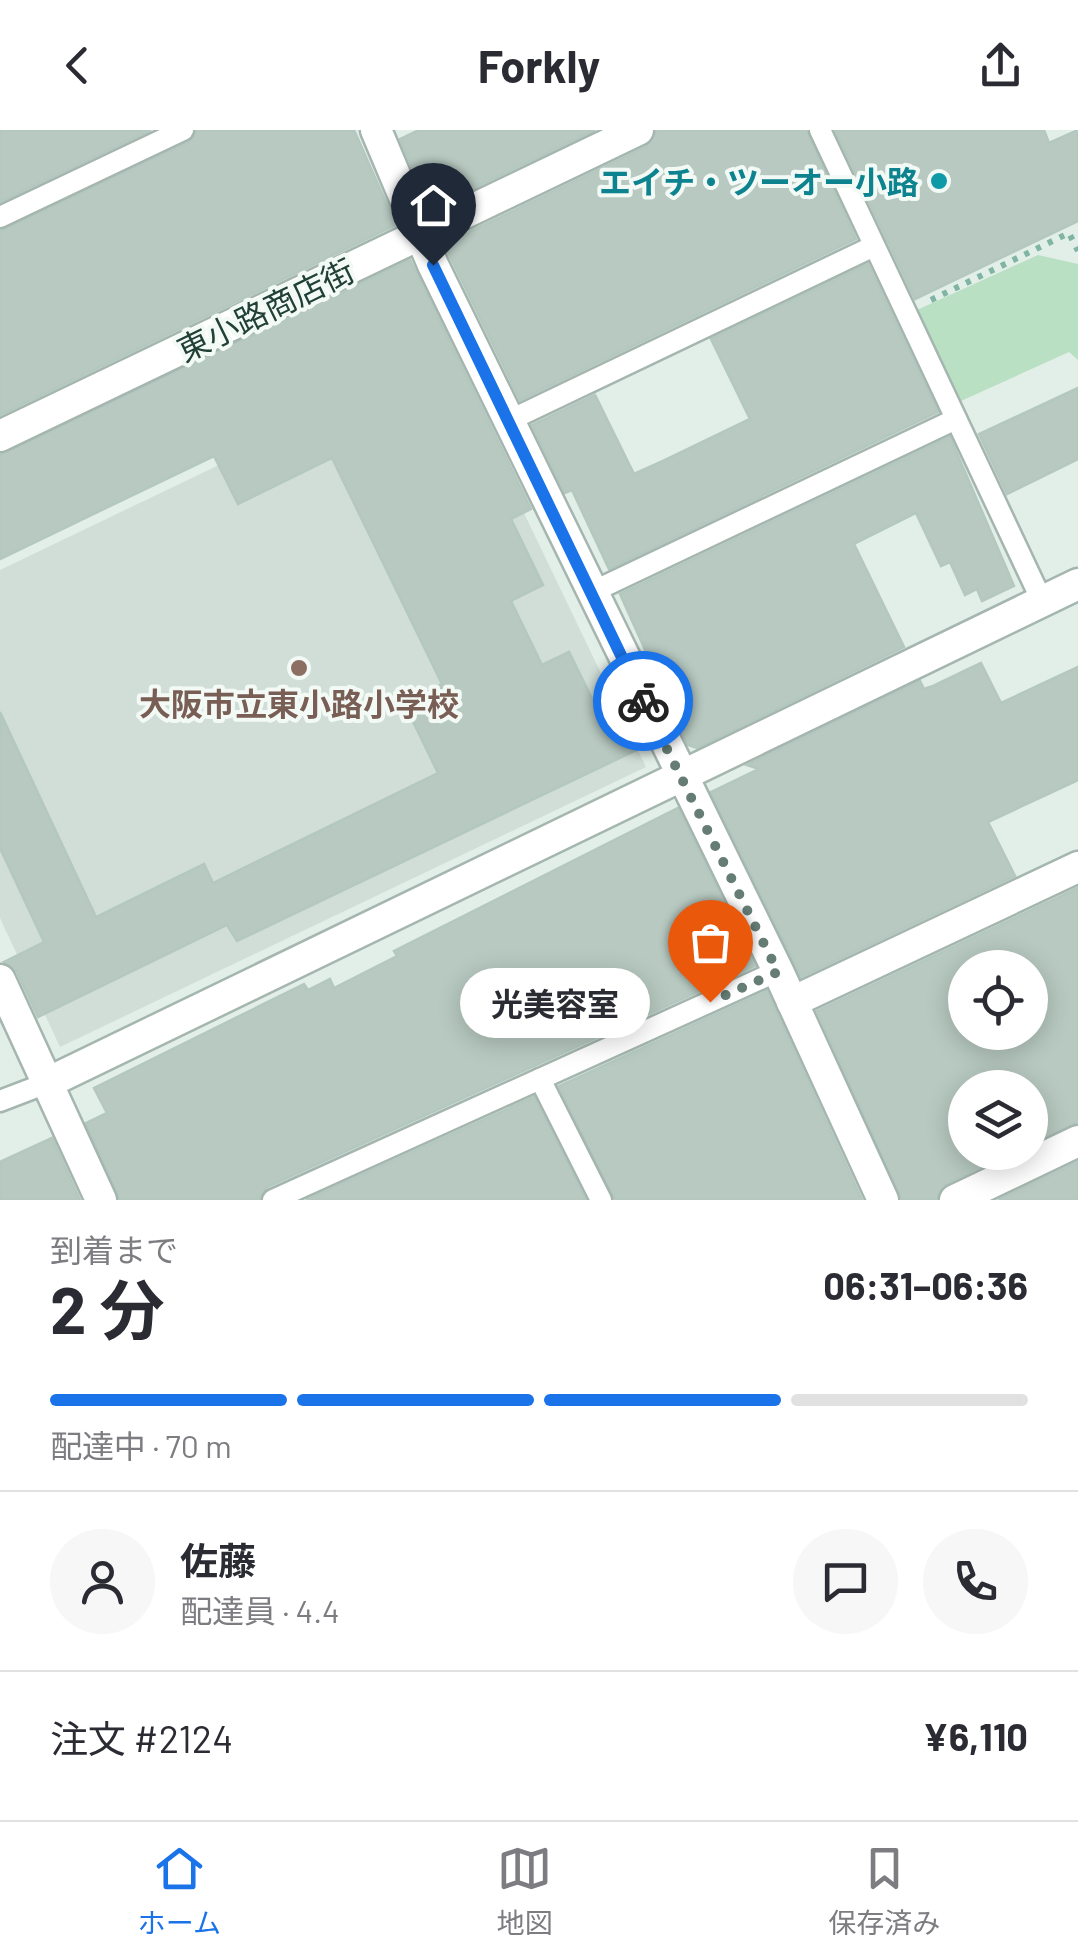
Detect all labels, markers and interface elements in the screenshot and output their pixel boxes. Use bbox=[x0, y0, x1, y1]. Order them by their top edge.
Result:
icon: back bbox=[50, 38, 105, 93]
text: Forkly bbox=[478, 38, 600, 92]
icon: share bbox=[973, 38, 1028, 93]
place label: エイチ・ツーオー小路 bbox=[599, 162, 919, 200]
pin bbox=[391, 163, 476, 266]
marker: エイチ・ツーオー小路 bbox=[928, 170, 950, 192]
icon: home bbox=[406, 178, 461, 233]
street label: 東小路商店街 bbox=[170, 250, 360, 368]
courier bbox=[593, 651, 693, 751]
marker: 大阪市立東小路小学校 bbox=[288, 657, 310, 679]
icon: bike bbox=[616, 674, 671, 729]
place label: 大阪市立東小路小学校 bbox=[139, 684, 459, 722]
pin bbox=[668, 900, 753, 1003]
icon: bag bbox=[683, 915, 738, 970]
map controls bbox=[948, 950, 1048, 1170]
button: locate bbox=[948, 950, 1048, 1050]
callout: 光美容室 bbox=[460, 967, 650, 1037]
text: 光美容室 bbox=[491, 984, 619, 1022]
button: layers bbox=[948, 1070, 1048, 1170]
text: 到着まで bbox=[50, 1230, 178, 1268]
text: 06:31–06:36 bbox=[823, 1262, 1028, 1308]
text: 2 分 bbox=[50, 1269, 164, 1347]
text: 配達中 · 70 m bbox=[50, 1426, 232, 1464]
button: person bbox=[50, 1529, 155, 1634]
button: chat bbox=[793, 1529, 898, 1634]
button: phone bbox=[923, 1529, 1028, 1634]
text: 佐藤 bbox=[180, 1537, 256, 1583]
text: 配達員 · 4.4 bbox=[180, 1591, 340, 1629]
text: ¥6,110 bbox=[923, 1713, 1028, 1759]
text: 注文 #2124 bbox=[50, 1715, 233, 1761]
tab: ホーム bbox=[138, 1841, 221, 1941]
tab: 地図 bbox=[497, 1841, 553, 1941]
tab: 保存済み bbox=[828, 1841, 940, 1941]

